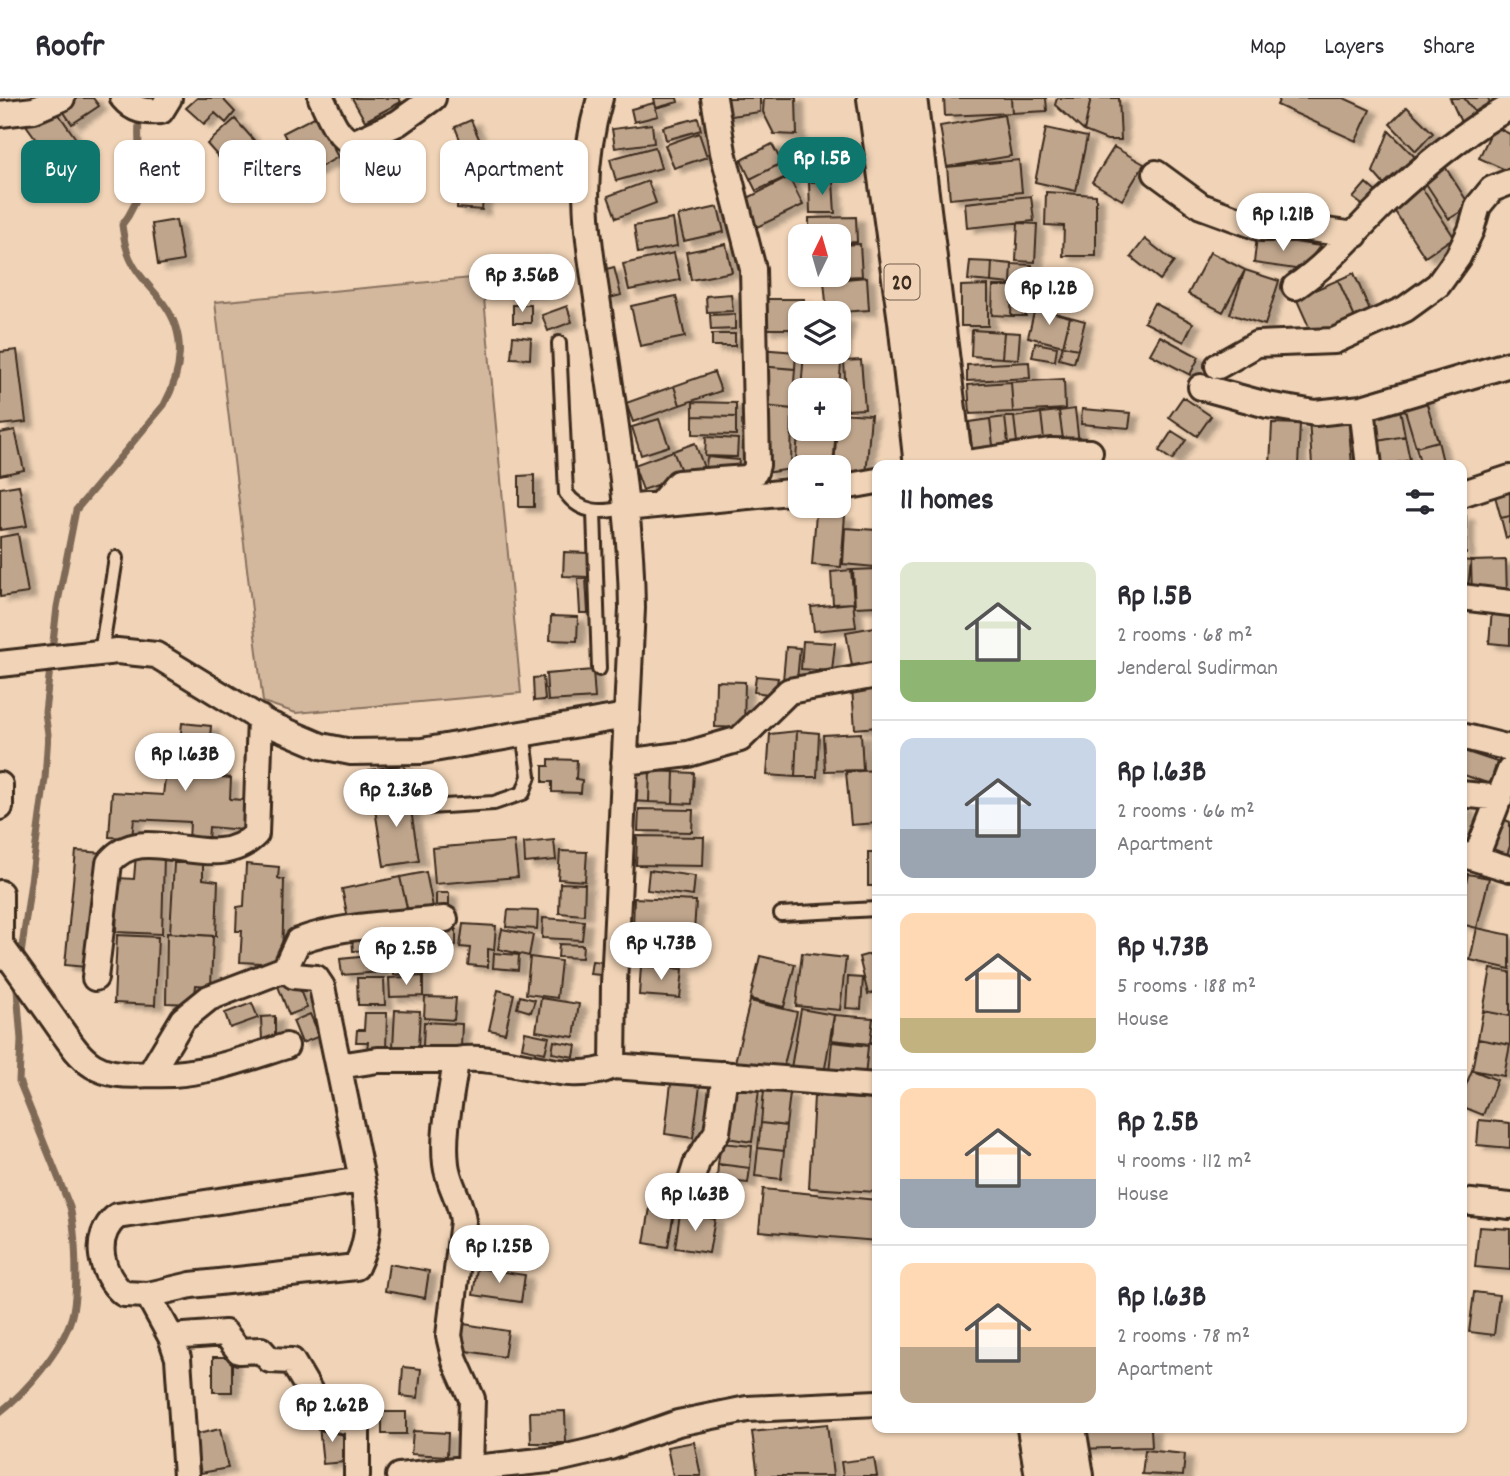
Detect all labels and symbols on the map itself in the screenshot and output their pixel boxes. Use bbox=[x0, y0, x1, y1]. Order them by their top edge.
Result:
pin: Rp 1.5B bbox=[757, 138, 887, 197]
pin: Rp 1.21B bbox=[1211, 194, 1355, 253]
north arrow bbox=[788, 224, 850, 287]
pin: Rp 3.56B bbox=[450, 254, 594, 314]
road number: 20 bbox=[884, 264, 920, 300]
pin: Rp 1.2B bbox=[984, 268, 1114, 327]
pin: Rp 1.63B bbox=[113, 734, 257, 793]
pin: Rp 2.36B bbox=[324, 770, 468, 829]
pin: Rp 4.73B bbox=[589, 922, 733, 982]
pin: Rp 2.5B bbox=[341, 928, 471, 987]
pin: Rp 1.63B bbox=[623, 1174, 767, 1233]
pin: Rp 1.25B bbox=[427, 1226, 571, 1285]
pin: Rp 2.62B bbox=[260, 1384, 404, 1444]

